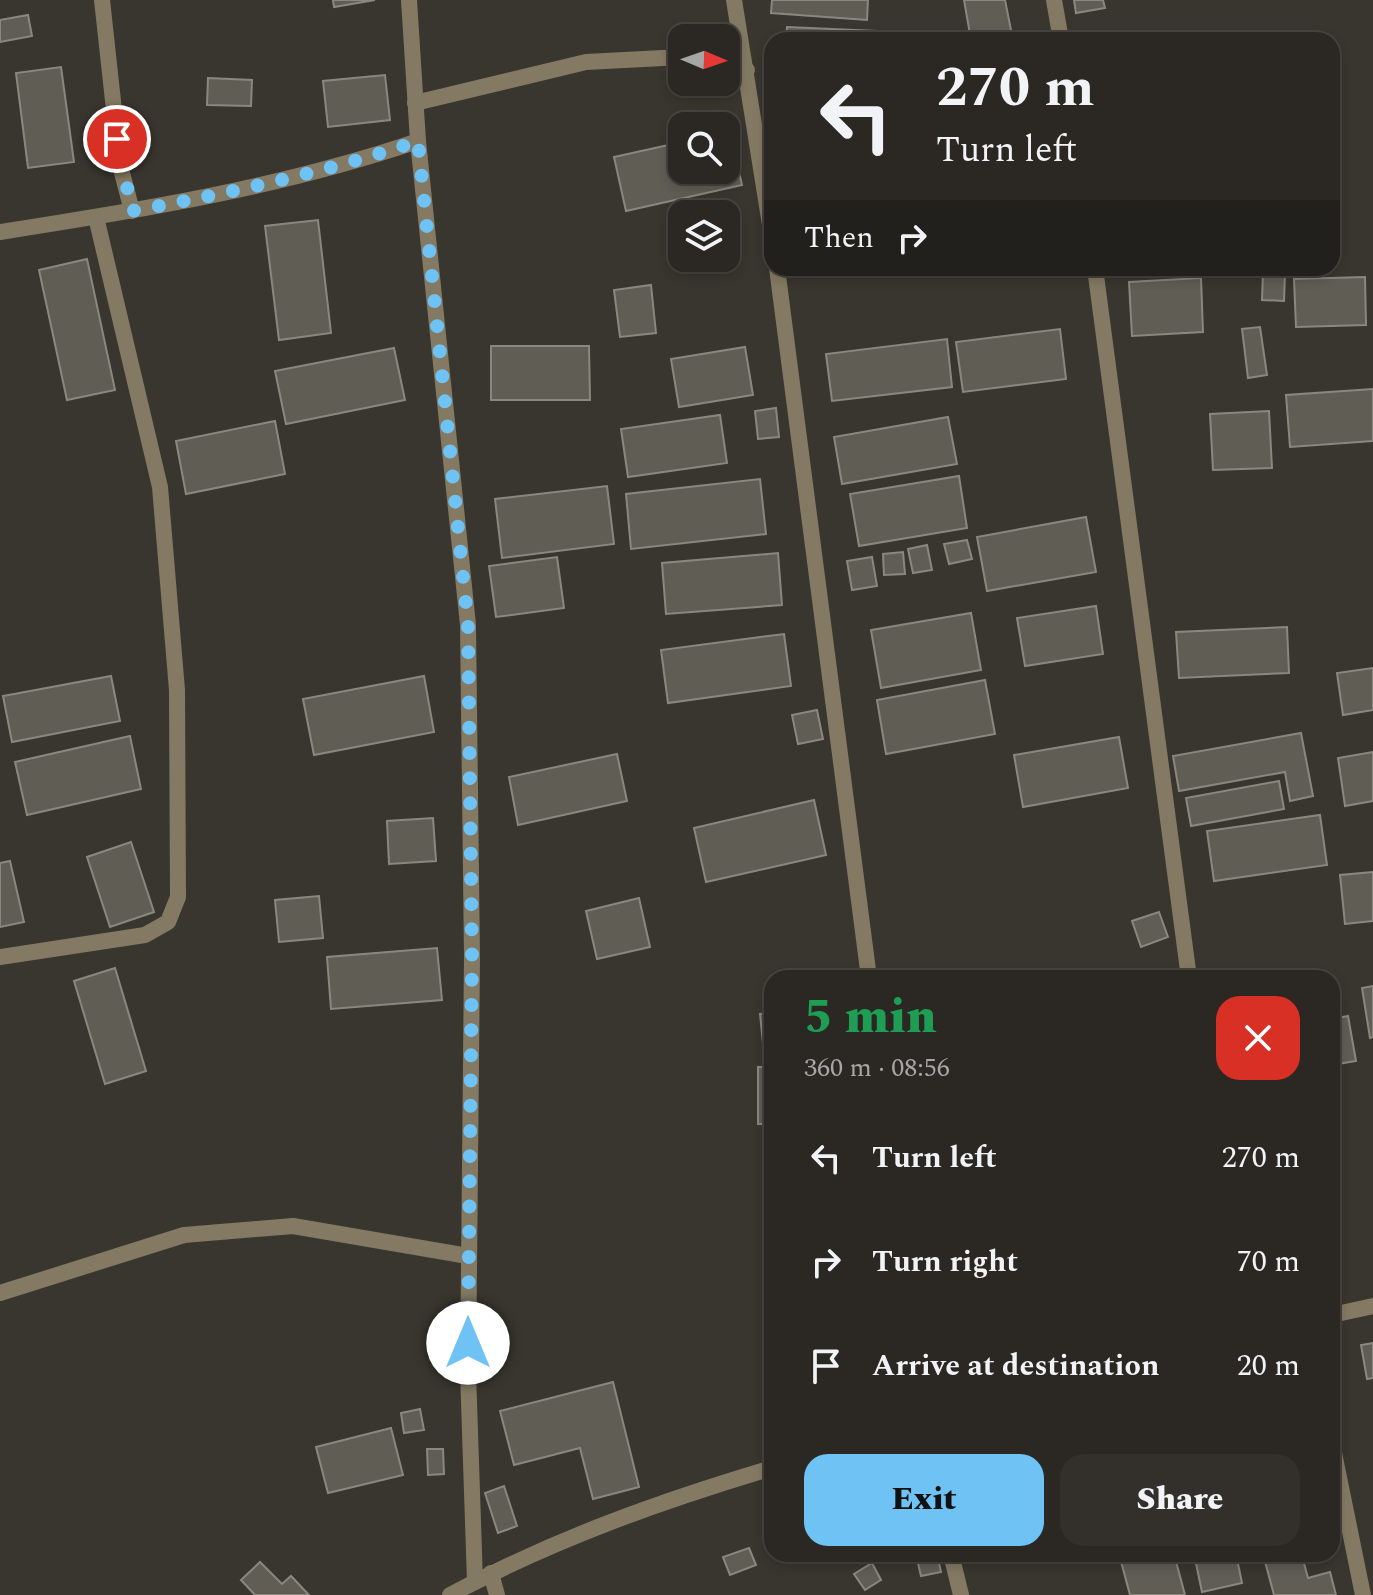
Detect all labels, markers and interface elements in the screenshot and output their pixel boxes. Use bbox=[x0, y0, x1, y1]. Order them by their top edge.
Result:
north arrow bbox=[668, 24, 740, 96]
map controls bbox=[668, 24, 740, 272]
text: 270 m bbox=[936, 46, 1095, 131]
icon: left bbox=[804, 64, 908, 168]
pin bbox=[83, 105, 151, 173]
button: search bbox=[668, 112, 740, 184]
icon: arrive bbox=[95, 117, 139, 161]
text: Turn left bbox=[936, 123, 1077, 178]
button: layers bbox=[668, 200, 740, 272]
text: Then bbox=[804, 215, 874, 261]
icon: right bbox=[890, 216, 934, 260]
text: 5 min bbox=[804, 981, 937, 1054]
button: close bbox=[1216, 996, 1300, 1080]
text: 360 m · 08:56 bbox=[804, 1048, 950, 1088]
text: Turn left bbox=[872, 1135, 997, 1181]
text: 270 m bbox=[1222, 1135, 1300, 1181]
icon: left bbox=[804, 1136, 848, 1180]
text: Turn right bbox=[872, 1239, 1018, 1285]
text: 70 m bbox=[1237, 1239, 1300, 1285]
icon: right bbox=[804, 1240, 848, 1284]
position arrow bbox=[426, 1301, 510, 1385]
text: Arrive at destination bbox=[872, 1343, 1159, 1389]
text: 20 m bbox=[1237, 1343, 1300, 1389]
icon: arrive bbox=[804, 1344, 848, 1388]
button: Exit bbox=[804, 1454, 1044, 1546]
button: Share bbox=[1060, 1454, 1300, 1546]

